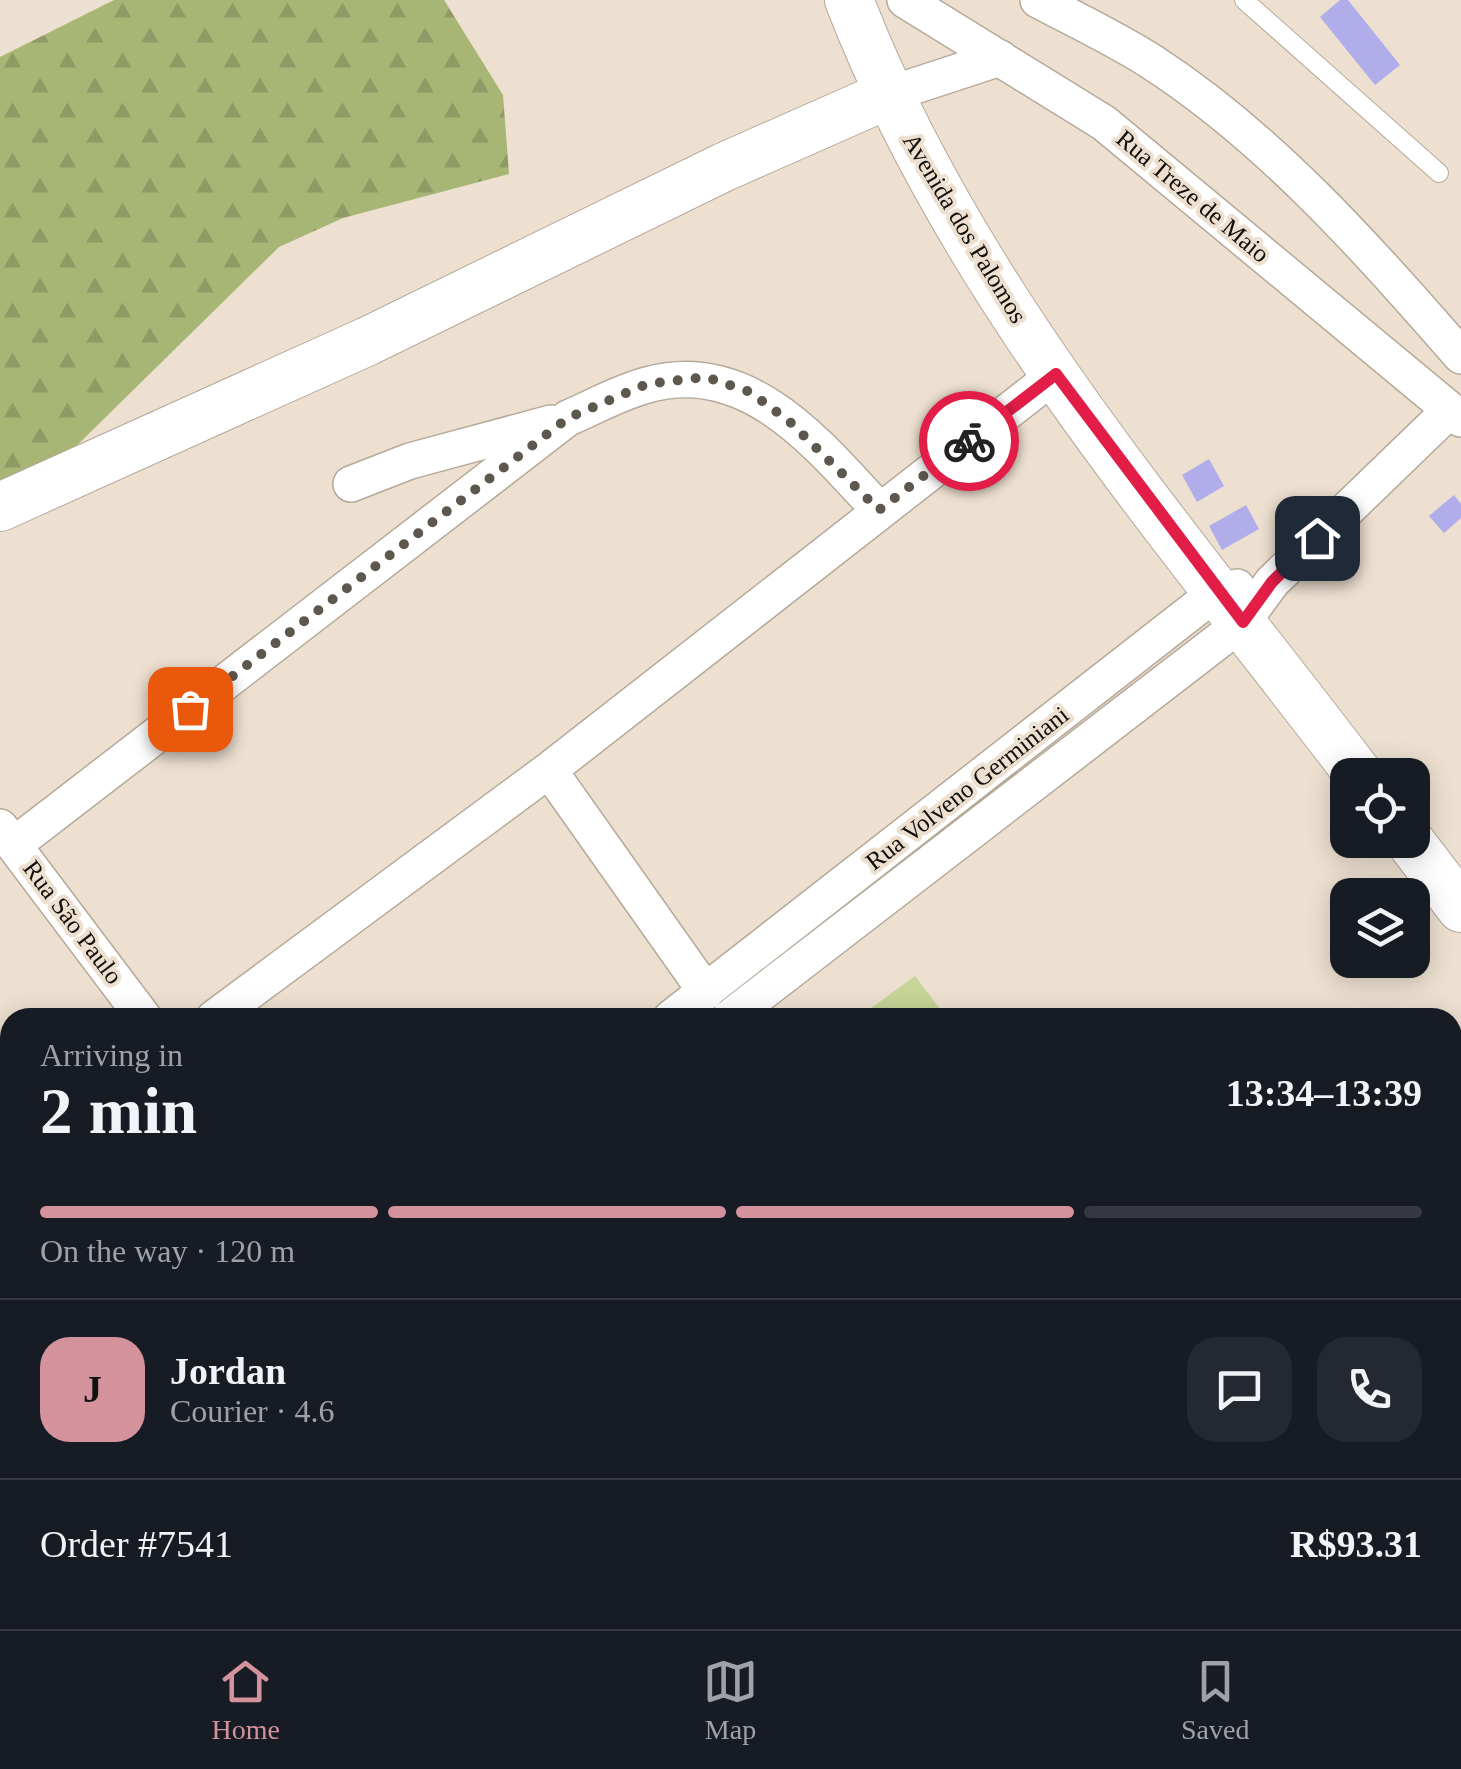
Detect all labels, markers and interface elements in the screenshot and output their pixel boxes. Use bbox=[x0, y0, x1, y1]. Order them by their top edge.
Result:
street label: Rua Treze de Maio bbox=[1111, 124, 1275, 268]
street label: Avenida dos Palomos bbox=[898, 128, 1032, 328]
courier bbox=[919, 391, 1019, 491]
icon: bike bbox=[942, 414, 997, 469]
pin bbox=[1275, 496, 1360, 581]
icon: home bbox=[1290, 511, 1345, 566]
pin bbox=[148, 667, 233, 752]
icon: bag bbox=[163, 682, 218, 737]
street label: Rua Volveno Germiniani bbox=[861, 701, 1073, 875]
map controls bbox=[1330, 758, 1430, 978]
button: locate bbox=[1330, 758, 1430, 858]
street label: Rua São Paulo bbox=[18, 855, 128, 989]
button: layers bbox=[1330, 878, 1430, 978]
text: Arriving in bbox=[40, 1037, 183, 1073]
text: 13:34–13:39 bbox=[1226, 1072, 1422, 1114]
text: 2 min bbox=[40, 1075, 197, 1147]
text: On the way · 120 m bbox=[40, 1233, 295, 1269]
button: chat bbox=[1187, 1337, 1292, 1442]
button: phone bbox=[1317, 1337, 1422, 1442]
text: Jordan bbox=[170, 1350, 286, 1392]
text: J bbox=[83, 1368, 102, 1410]
text: Courier · 4.6 bbox=[170, 1393, 334, 1429]
text: Order #7541 bbox=[40, 1523, 233, 1565]
text: R$93.31 bbox=[1290, 1523, 1422, 1565]
tab: Home bbox=[212, 1654, 280, 1746]
tab: Map bbox=[703, 1654, 758, 1746]
tab: Saved bbox=[1181, 1654, 1249, 1746]

